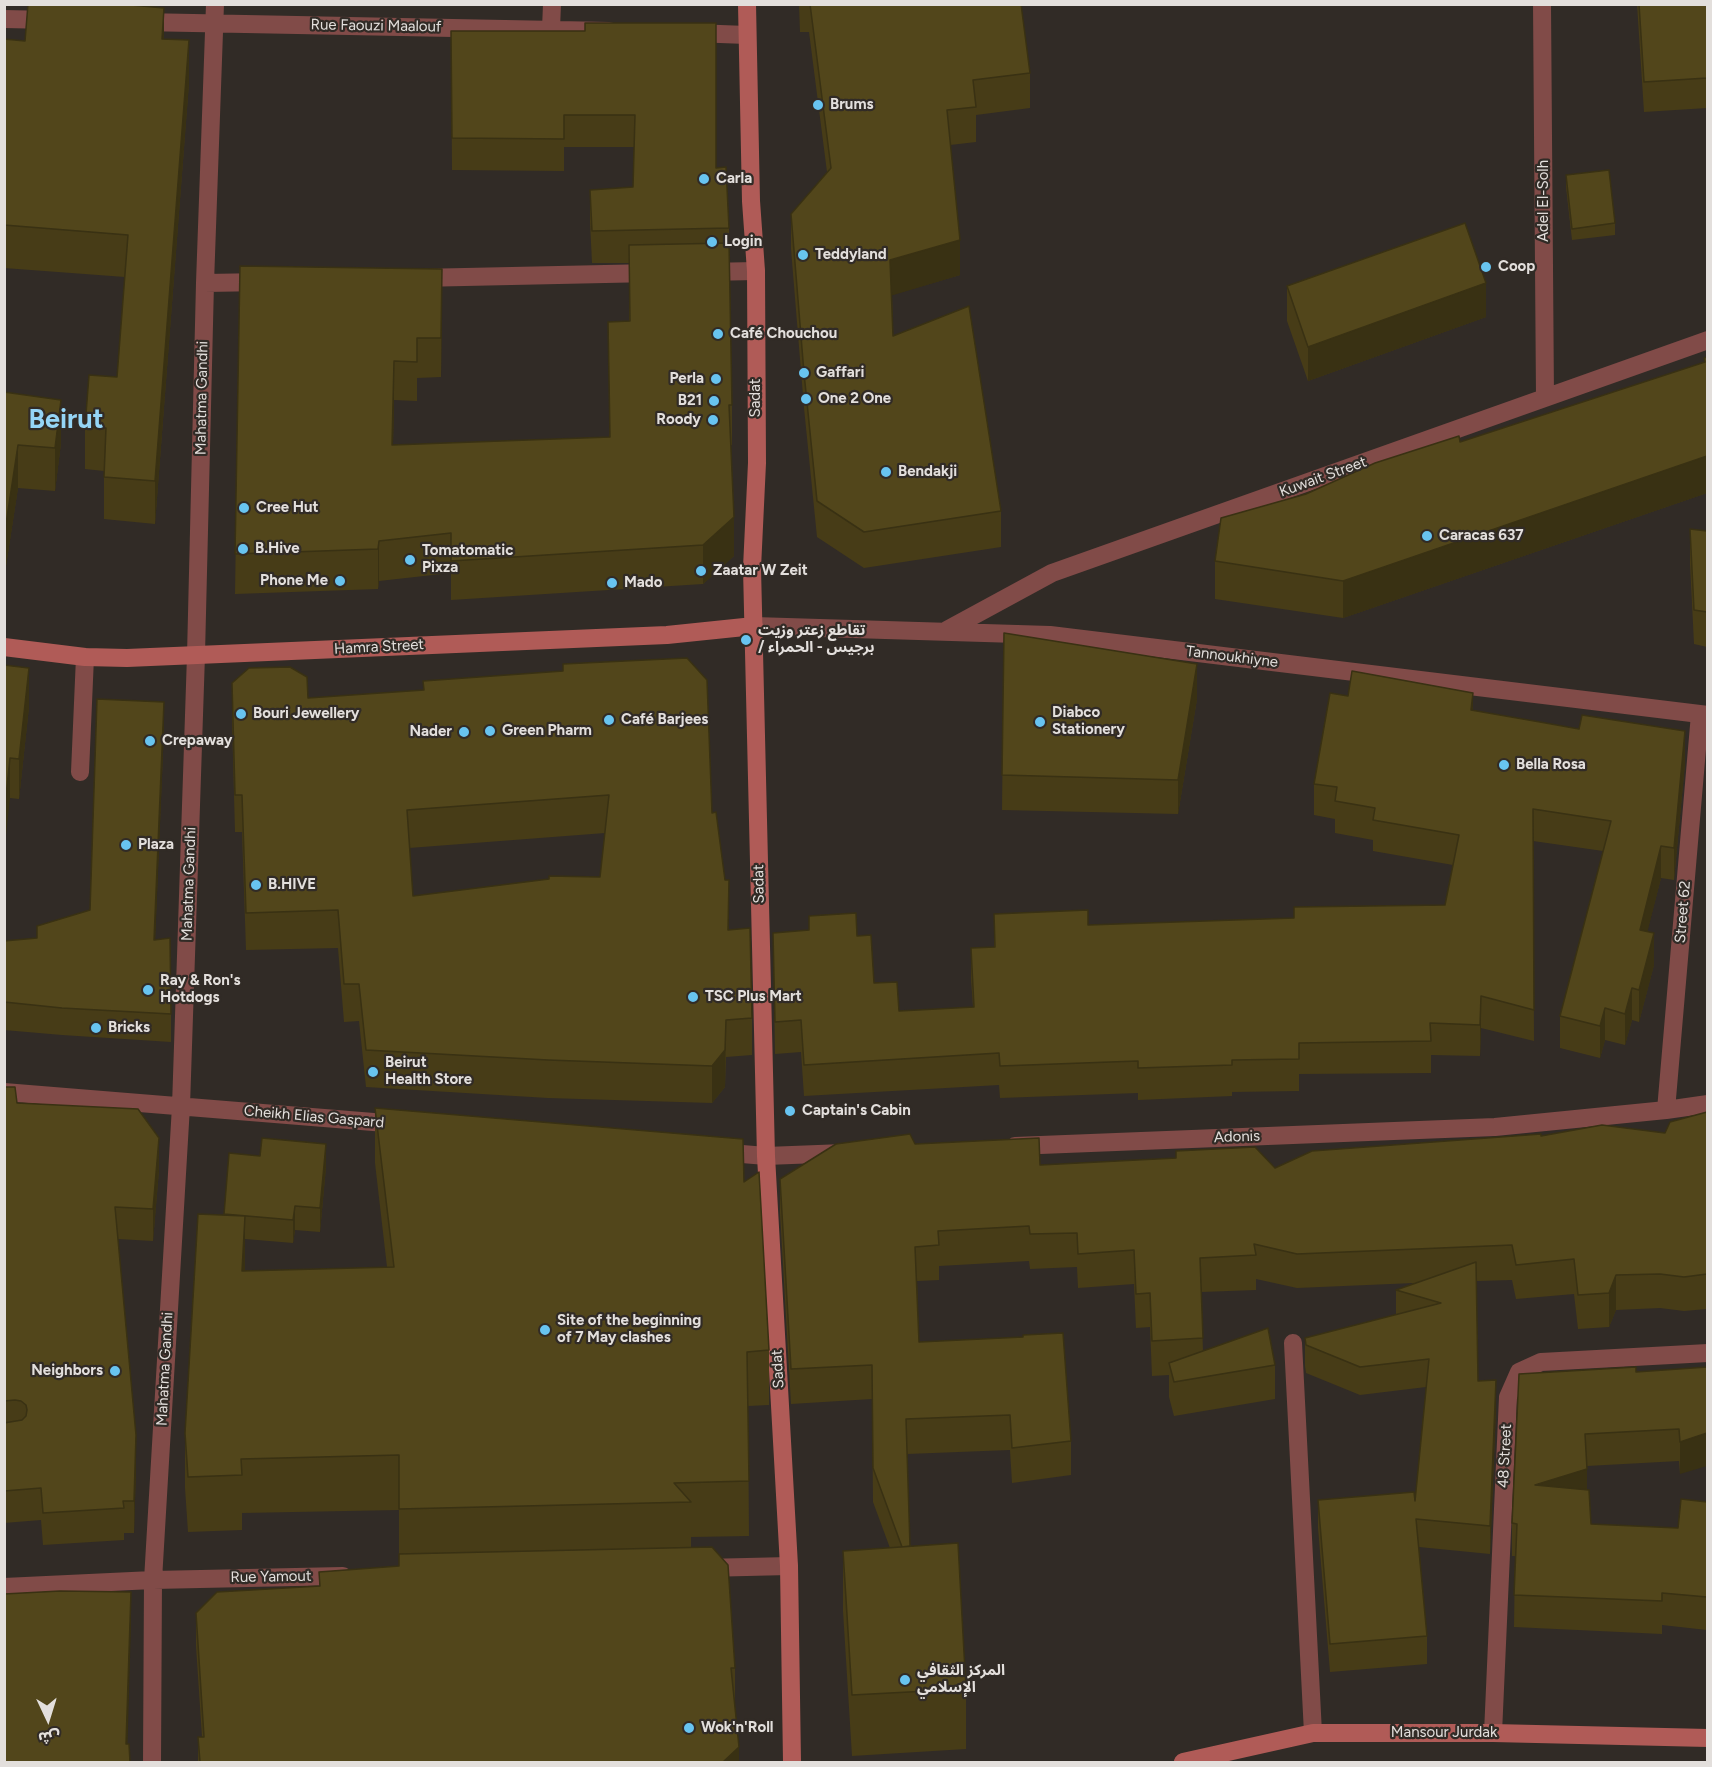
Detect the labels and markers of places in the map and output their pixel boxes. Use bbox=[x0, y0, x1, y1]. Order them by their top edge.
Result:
place label: Brums bbox=[830, 96, 873, 114]
marker: Brums bbox=[811, 98, 825, 112]
place label: Carla bbox=[716, 170, 752, 188]
marker: Carla bbox=[697, 172, 711, 186]
place label: Login bbox=[724, 233, 762, 251]
marker: Login bbox=[705, 235, 719, 249]
place label: Teddyland bbox=[815, 246, 887, 264]
marker: Teddyland bbox=[796, 248, 810, 262]
place label: Coop bbox=[1498, 258, 1535, 276]
marker: Coop bbox=[1479, 260, 1493, 274]
place label: Café Chouchou bbox=[730, 325, 837, 343]
marker: Café Chouchou bbox=[711, 327, 725, 341]
place label: Gaffari bbox=[816, 364, 864, 382]
marker: Gaffari bbox=[797, 366, 811, 380]
place label: Perla bbox=[669, 370, 704, 388]
marker: Perla bbox=[709, 372, 723, 386]
place label: One 2 One bbox=[818, 390, 891, 408]
place label: B21 bbox=[678, 392, 702, 410]
marker: One 2 One bbox=[799, 392, 813, 406]
marker: B21 bbox=[707, 394, 721, 408]
place label: Roody bbox=[656, 411, 701, 429]
marker: Roody bbox=[706, 413, 720, 427]
place label: Bendakji bbox=[898, 463, 957, 481]
marker: Bendakji bbox=[879, 465, 893, 479]
place label: Cree Hut bbox=[256, 499, 319, 517]
marker: Cree Hut bbox=[237, 501, 251, 515]
place label: Caracas 637 bbox=[1439, 527, 1524, 545]
marker: Caracas 637 bbox=[1420, 529, 1434, 543]
place label: B.Hive bbox=[255, 540, 299, 558]
marker: B.Hive bbox=[236, 542, 250, 556]
place label: Tomatomatic Pixza bbox=[422, 542, 513, 577]
marker: Tomatomatic Pixza bbox=[403, 553, 417, 567]
place label: Zaatar W Zeit bbox=[713, 562, 808, 580]
marker: Zaatar W Zeit bbox=[694, 564, 708, 578]
place label: Phone Me bbox=[260, 572, 328, 590]
marker: Phone Me bbox=[333, 574, 347, 588]
place label: Mado bbox=[624, 574, 662, 592]
marker: Mado bbox=[605, 576, 619, 590]
place label: تقاطع زعتر وزيت / برجيس - الحمراء bbox=[758, 622, 875, 657]
marker: تقاطع زعتر وزيت / برجيس - الحمراء bbox=[739, 633, 753, 647]
place label: Diabco Stationery bbox=[1052, 704, 1125, 739]
place label: Bouri Jewellery bbox=[253, 705, 359, 723]
marker: Bouri Jewellery bbox=[234, 707, 248, 721]
place label: Café Barjees bbox=[621, 711, 708, 729]
marker: Café Barjees bbox=[602, 713, 616, 727]
marker: Diabco Stationery bbox=[1033, 715, 1047, 729]
place label: Green Pharm bbox=[502, 722, 592, 740]
place label: Nader bbox=[409, 723, 452, 741]
marker: Green Pharm bbox=[483, 724, 497, 738]
marker: Nader bbox=[457, 725, 471, 739]
place label: Crepaway bbox=[162, 732, 232, 750]
marker: Crepaway bbox=[143, 734, 157, 748]
place label: Bella Rosa bbox=[1516, 756, 1586, 774]
marker: Bella Rosa bbox=[1497, 758, 1511, 772]
place label: Plaza bbox=[138, 836, 174, 854]
marker: Plaza bbox=[119, 838, 133, 852]
place label: B.HIVE bbox=[268, 876, 316, 894]
marker: B.HIVE bbox=[249, 878, 263, 892]
place label: Ray & Ron's Hotdogs bbox=[160, 972, 241, 1007]
marker: Ray & Ron's Hotdogs bbox=[141, 983, 155, 997]
place label: TSC Plus Mart bbox=[705, 988, 802, 1006]
marker: TSC Plus Mart bbox=[686, 990, 700, 1004]
place label: Bricks bbox=[108, 1019, 150, 1037]
marker: Bricks bbox=[89, 1021, 103, 1035]
place label: Beirut Health Store bbox=[385, 1054, 472, 1089]
marker: Beirut Health Store bbox=[366, 1065, 380, 1079]
place label: Captain's Cabin bbox=[802, 1102, 911, 1120]
marker: Captain's Cabin bbox=[783, 1104, 797, 1118]
place label: Site of the beginning of 7 May clashes bbox=[557, 1312, 701, 1347]
marker: Site of the beginning of 7 May clashes bbox=[538, 1323, 552, 1337]
place label: Neighbors bbox=[31, 1362, 103, 1380]
marker: Neighbors bbox=[108, 1364, 122, 1378]
place label: المركز الثقافي الإسلامي bbox=[917, 1662, 1005, 1697]
marker: المركز الثقافي الإسلامي bbox=[898, 1673, 912, 1687]
place label: Wok'n'Roll bbox=[701, 1719, 774, 1737]
marker: Wok'n'Roll bbox=[682, 1721, 696, 1735]

